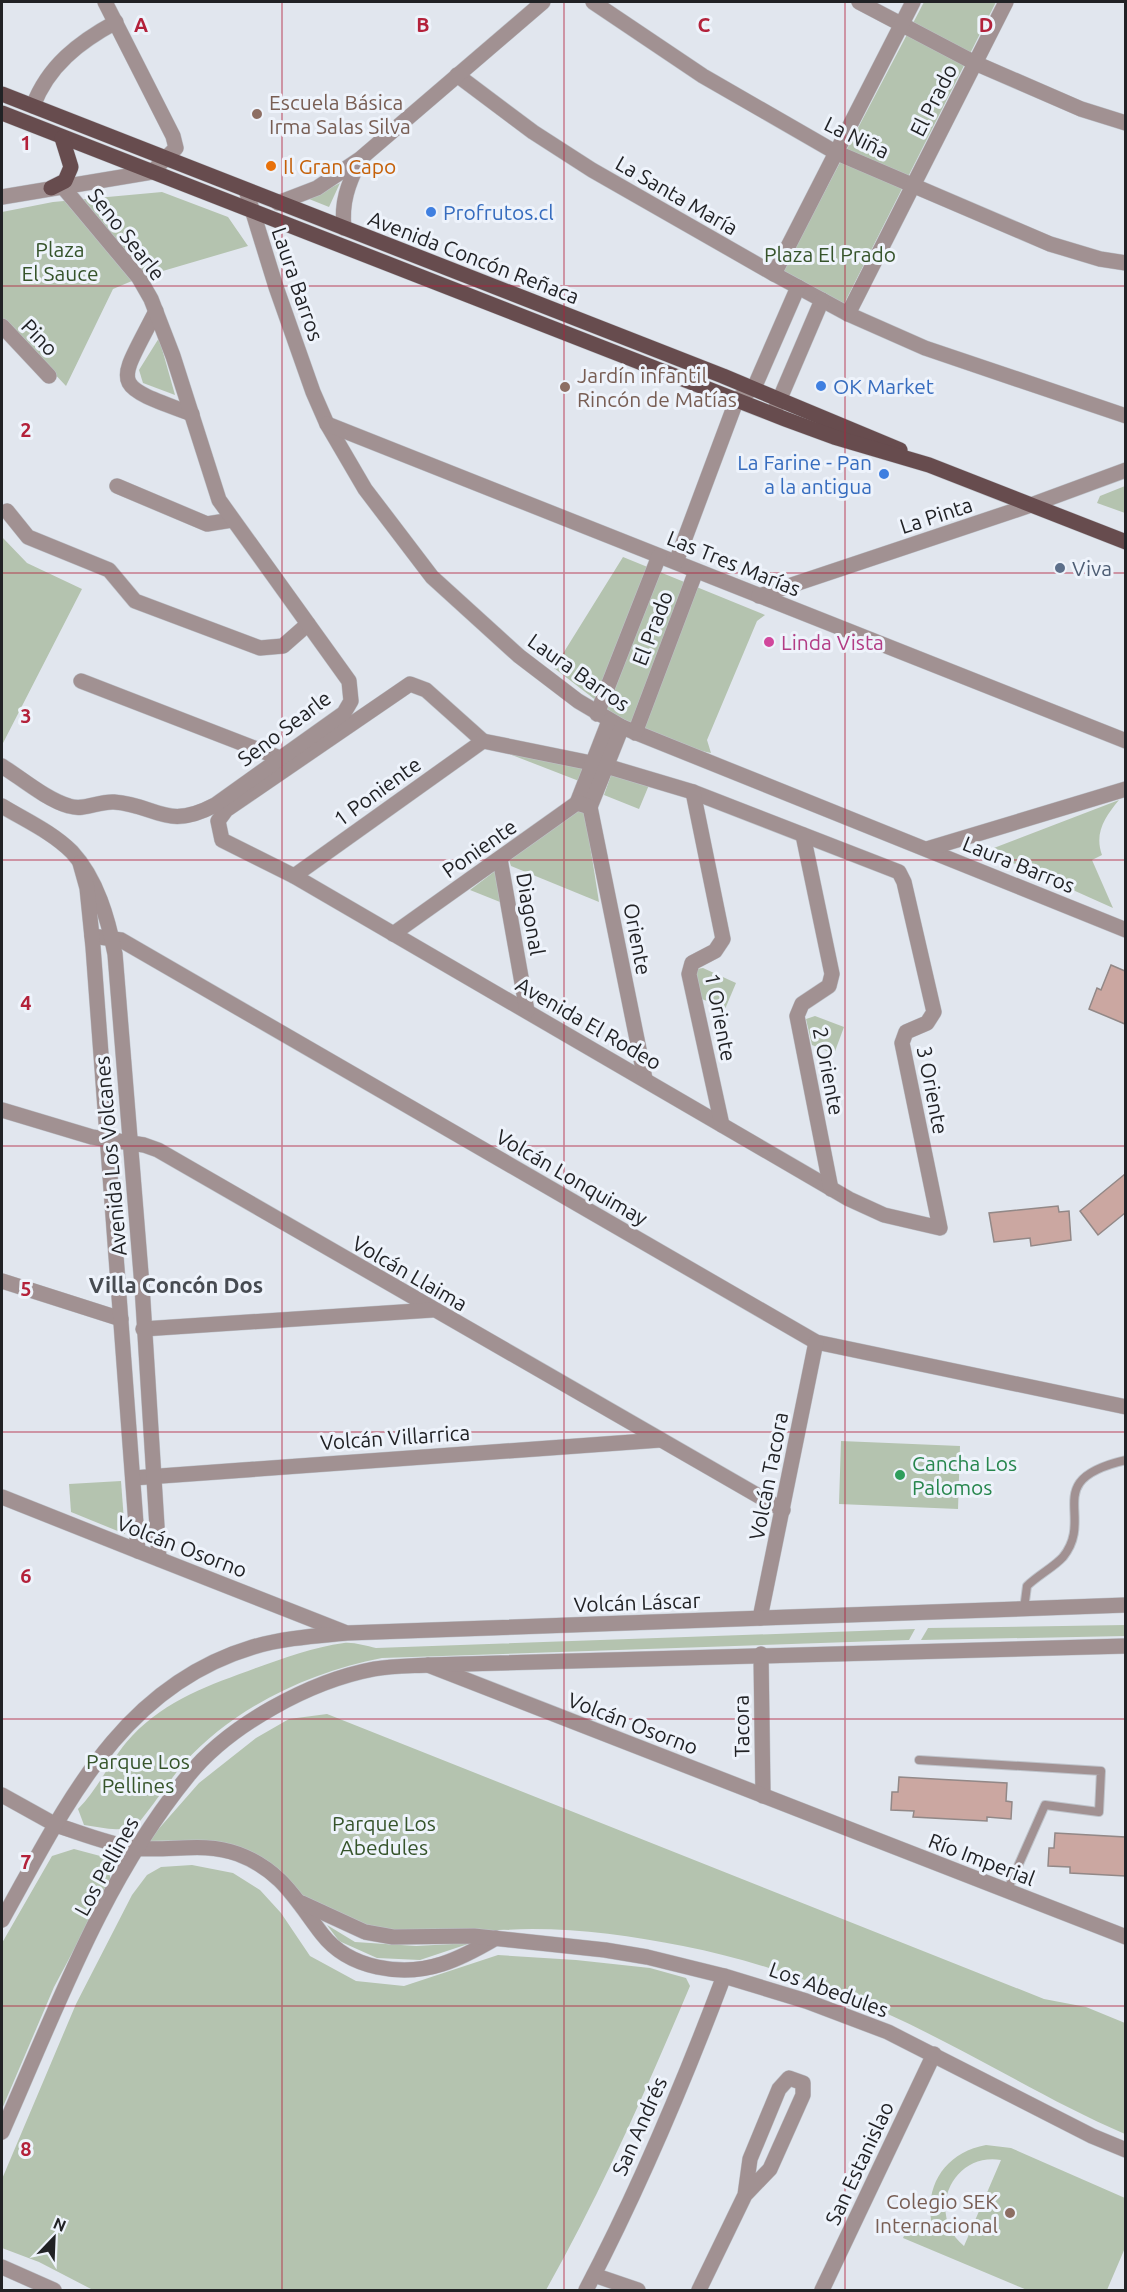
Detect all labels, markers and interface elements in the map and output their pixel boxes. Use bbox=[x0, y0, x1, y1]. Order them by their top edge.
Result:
text: A bbox=[134, 13, 148, 36]
text: B bbox=[416, 13, 430, 36]
text: C bbox=[698, 13, 711, 36]
text: D bbox=[979, 13, 993, 36]
street label: El Prado bbox=[905, 60, 961, 140]
place label: Escuela Básica Irma Salas Silva bbox=[269, 90, 411, 138]
marker: Escuela Básica Irma Salas Silva bbox=[250, 107, 264, 121]
street label: La Niña bbox=[821, 111, 893, 163]
text: 1 bbox=[20, 131, 32, 154]
street label: La Santa María bbox=[612, 150, 742, 240]
place label: Il Gran Capo bbox=[283, 154, 396, 178]
marker: Il Gran Capo bbox=[264, 159, 278, 173]
street label: Seno Searle bbox=[84, 183, 170, 285]
place label: Profrutos.cl bbox=[443, 200, 554, 224]
marker: Profrutos.cl bbox=[424, 205, 438, 219]
street label: Avenida Concón Reñaca bbox=[365, 206, 583, 308]
street label: Laura Barros bbox=[267, 224, 329, 344]
park label: Plaza El Sauce bbox=[21, 237, 99, 285]
park label: Plaza El Prado bbox=[764, 242, 896, 266]
street label: Pino bbox=[17, 314, 63, 360]
place label: Jardín infantil Rincón de Matías bbox=[577, 363, 737, 411]
place label: OK Market bbox=[833, 374, 934, 398]
marker: OK Market bbox=[814, 379, 828, 393]
marker: Jardín infantil Rincón de Matías bbox=[558, 380, 572, 394]
text: 2 bbox=[20, 418, 32, 441]
place label: La Farine - Pan a la antigua bbox=[737, 450, 872, 498]
marker: La Farine - Pan a la antigua bbox=[877, 467, 891, 481]
street label: La Pinta bbox=[897, 492, 975, 538]
street label: Las Tres Marías bbox=[664, 525, 804, 601]
place label: Viva bbox=[1072, 556, 1112, 580]
marker: Viva bbox=[1053, 561, 1067, 575]
street label: El Prado bbox=[627, 587, 677, 669]
street label: Laura Barros bbox=[524, 628, 634, 716]
place label: Linda Vista bbox=[781, 630, 884, 654]
marker: Linda Vista bbox=[762, 635, 776, 649]
street label: Seno Searle bbox=[233, 685, 335, 771]
text: 3 bbox=[20, 704, 32, 727]
street label: 1 Poniente bbox=[329, 751, 425, 831]
street label: Poniente bbox=[437, 814, 521, 882]
street label: Laura Barros bbox=[960, 831, 1078, 897]
street label: Diagonal bbox=[512, 871, 550, 957]
street label: Oriente bbox=[619, 901, 657, 977]
street label: 1 Oriente bbox=[701, 971, 741, 1063]
street label: Avenida El Rodeo bbox=[512, 972, 666, 1074]
text: 4 bbox=[20, 991, 32, 1014]
street label: 2 Oriente bbox=[809, 1025, 849, 1117]
street label: 3 Oriente bbox=[913, 1044, 953, 1136]
street label: Avenida Los Volcanes bbox=[89, 1055, 131, 1257]
street label: Volcán Lonquimay bbox=[492, 1124, 652, 1230]
street label: Volcán Llaima bbox=[348, 1230, 472, 1316]
district label: Villa Concón Dos bbox=[89, 1272, 263, 1297]
text: 5 bbox=[20, 1277, 32, 1300]
street label: Volcán Tacora bbox=[744, 1410, 792, 1542]
street label: Volcán Villarrica bbox=[319, 1420, 471, 1454]
place label: Cancha Los Palomos bbox=[912, 1451, 1017, 1499]
marker: Cancha Los Palomos bbox=[893, 1468, 907, 1482]
street label: Volcán Osorno bbox=[113, 1510, 251, 1582]
text: 6 bbox=[20, 1564, 32, 1587]
street label: Volcán Láscar bbox=[573, 1588, 701, 1616]
street label: Volcán Osorno bbox=[564, 1687, 702, 1759]
street label: Tacora bbox=[728, 1695, 754, 1757]
park label: Parque Los Pellines bbox=[86, 1749, 190, 1797]
park label: Parque Los Abedules bbox=[332, 1811, 436, 1859]
street label: Los Pellines bbox=[69, 1812, 143, 1920]
street label: Río Imperial bbox=[925, 1828, 1039, 1890]
text: 7 bbox=[20, 1850, 32, 1873]
street label: Los Abedules bbox=[766, 1956, 892, 2022]
street label: San Andrés bbox=[607, 2073, 671, 2179]
street label: San Estanislao bbox=[820, 2097, 898, 2229]
text: 8 bbox=[20, 2137, 32, 2160]
place label: Colegio SEK Internacional bbox=[875, 2189, 998, 2237]
marker: Colegio SEK Internacional bbox=[1003, 2206, 1017, 2220]
north arrow bbox=[24, 2208, 84, 2268]
text: N bbox=[51, 2214, 69, 2235]

